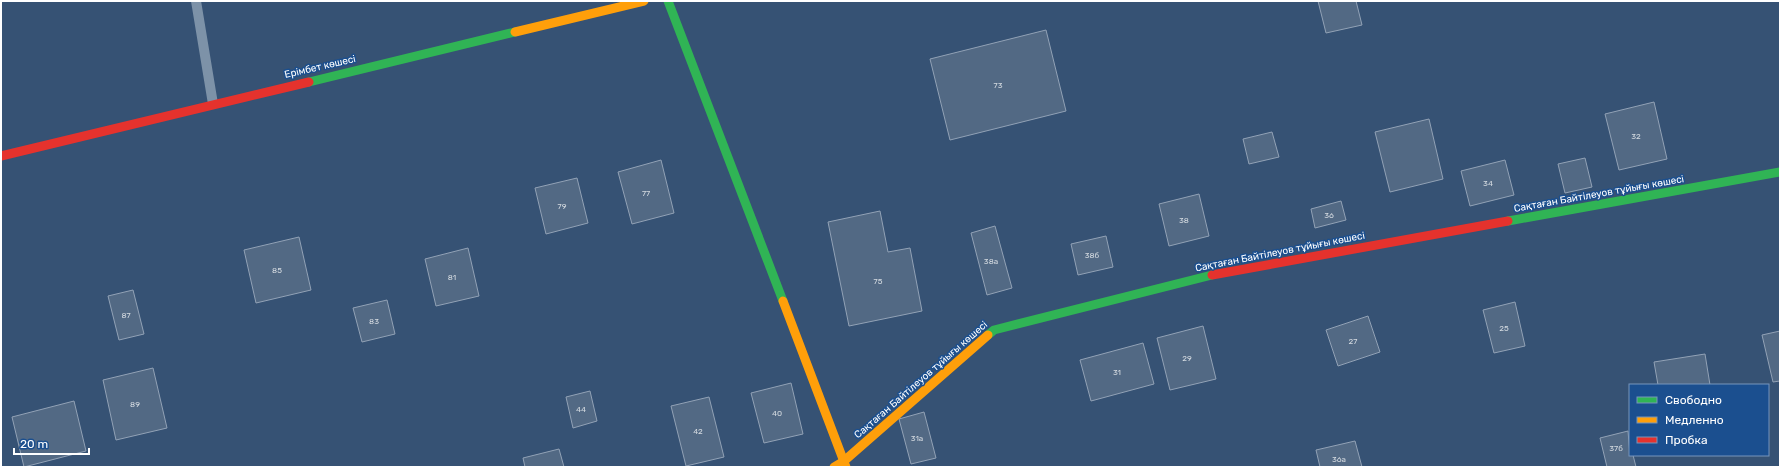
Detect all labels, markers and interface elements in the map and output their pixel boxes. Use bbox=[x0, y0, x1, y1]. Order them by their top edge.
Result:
street label: Ерімбет көшесі bbox=[283, 53, 357, 81]
house number: 73 bbox=[994, 81, 1003, 90]
house number: 32 bbox=[1631, 132, 1641, 141]
street label: Сақтаған Байтілеуов тұйығы көшесі bbox=[1513, 173, 1685, 215]
house number: 34 bbox=[1483, 179, 1493, 188]
house number: 77 bbox=[642, 189, 650, 198]
house number: 79 bbox=[558, 202, 567, 211]
house number: 36 bbox=[1324, 211, 1334, 220]
house number: 38 bbox=[1179, 216, 1189, 225]
street label: Сақтаған Байтілеуов тұйығы көшесі bbox=[1194, 230, 1366, 274]
house number: 38б bbox=[1085, 251, 1100, 260]
house number: 38а bbox=[984, 257, 998, 266]
house number: 85 bbox=[272, 266, 282, 275]
house number: 81 bbox=[448, 273, 456, 282]
house number: 75 bbox=[874, 277, 883, 286]
house number: 87 bbox=[121, 311, 131, 320]
house number: 83 bbox=[369, 317, 379, 326]
street label: Сақтаған Байтілеуов тұйығы көшесі bbox=[852, 319, 990, 441]
house number: 25 bbox=[1499, 324, 1509, 333]
house number: 27 bbox=[1349, 337, 1357, 346]
house number: 29 bbox=[1182, 354, 1192, 363]
house number: 31 bbox=[1113, 368, 1121, 377]
legend bbox=[1629, 384, 1769, 456]
text: Свободно bbox=[1665, 393, 1722, 407]
house number: 89 bbox=[130, 400, 140, 409]
house number: 44 bbox=[576, 405, 586, 414]
house number: 40 bbox=[772, 409, 782, 418]
text: Медленно bbox=[1665, 413, 1724, 427]
house number: 42 bbox=[693, 427, 703, 436]
scale bar bbox=[14, 430, 89, 456]
text: Пробка bbox=[1665, 433, 1708, 447]
house number: 31а bbox=[911, 434, 923, 443]
text: 20 m bbox=[20, 437, 48, 451]
house number: 37б bbox=[1609, 444, 1623, 453]
house number: 36а bbox=[1332, 455, 1346, 464]

